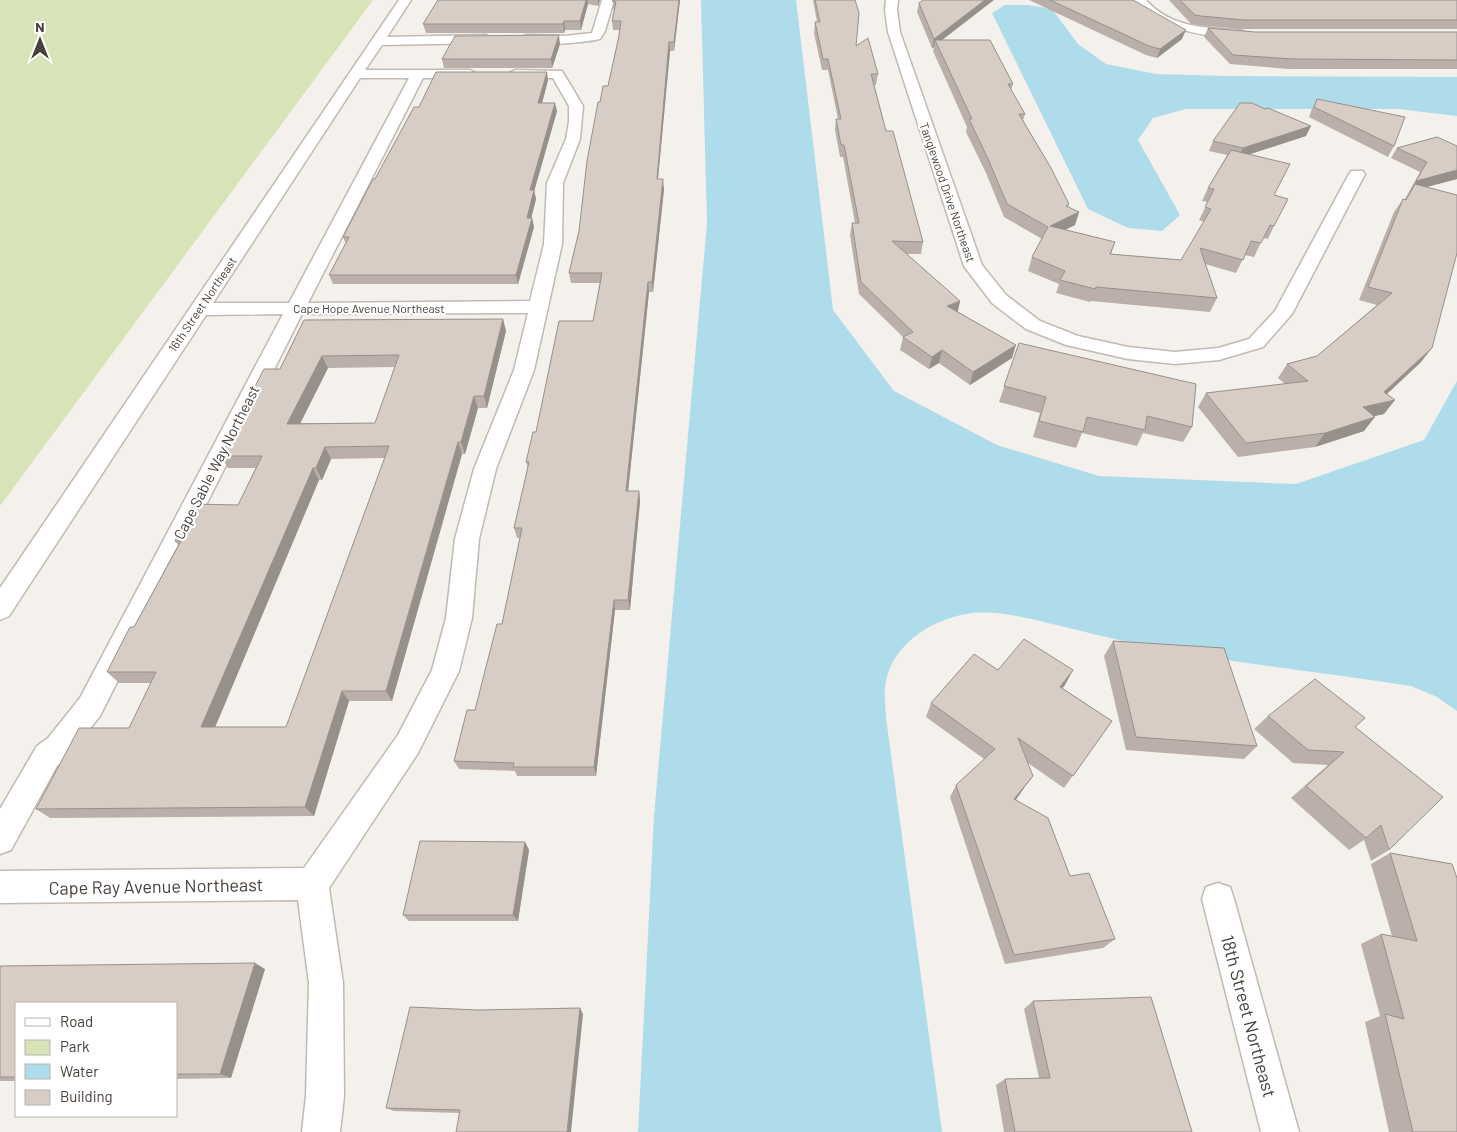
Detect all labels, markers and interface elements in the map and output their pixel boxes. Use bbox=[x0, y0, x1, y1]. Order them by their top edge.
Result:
north arrow bbox=[15, 15, 65, 65]
text: N bbox=[35, 18, 45, 35]
street label: Tanglewood Drive Northeast bbox=[917, 120, 979, 264]
street label: 16th Street Northeast bbox=[165, 254, 239, 354]
street label: Cape Hope Avenue Northeast bbox=[293, 301, 445, 315]
street label: Cape Sable Way Northeast bbox=[169, 382, 263, 542]
street label: Cape Ray Avenue Northeast bbox=[49, 873, 263, 899]
street label: 18th Street Northeast bbox=[1217, 932, 1281, 1100]
legend bbox=[15, 1002, 178, 1117]
text: Road bbox=[60, 1012, 93, 1030]
text: Park bbox=[60, 1037, 90, 1055]
text: Water bbox=[60, 1062, 99, 1080]
text: Building bbox=[60, 1087, 113, 1105]

